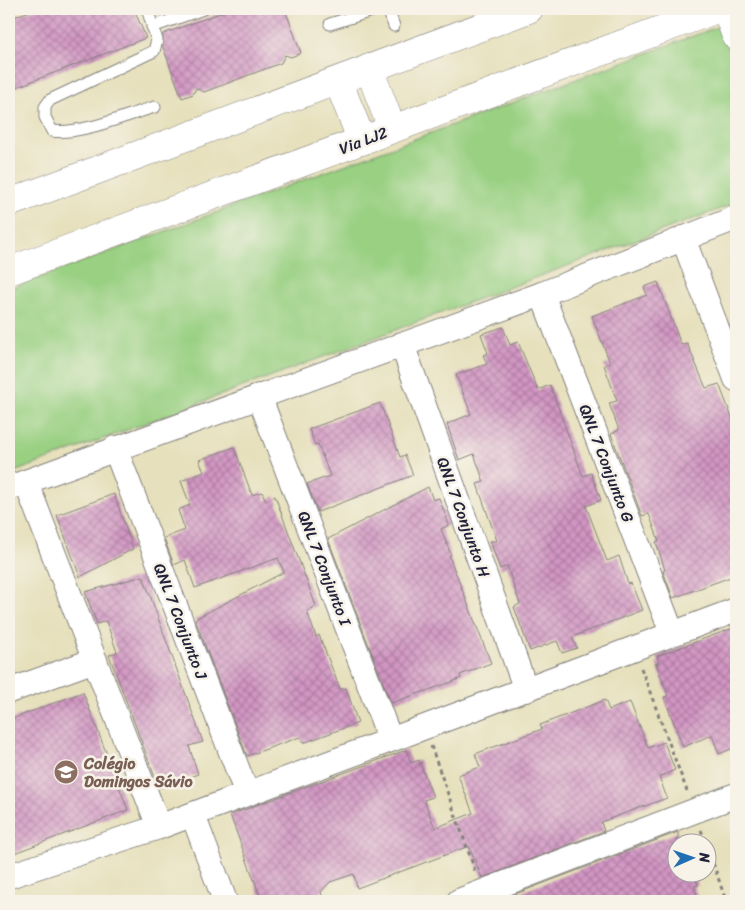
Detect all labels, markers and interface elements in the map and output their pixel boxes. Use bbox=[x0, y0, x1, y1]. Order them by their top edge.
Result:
street label: Via LJ2 bbox=[335, 118, 392, 163]
street label: QNL 7 Conjunto G bbox=[571, 400, 642, 527]
street label: QNL 7 Conjunto H bbox=[428, 453, 499, 582]
street label: QNL 7 Conjunto I bbox=[289, 506, 360, 631]
street label: QNL 7 Conjunto J bbox=[145, 559, 216, 684]
place label: Colégio Domingos Sávio bbox=[83, 749, 193, 796]
school or university icon: Colégio Domingos Sávio bbox=[53, 759, 79, 785]
north arrow bbox=[668, 832, 718, 882]
text: N bbox=[692, 851, 717, 863]

